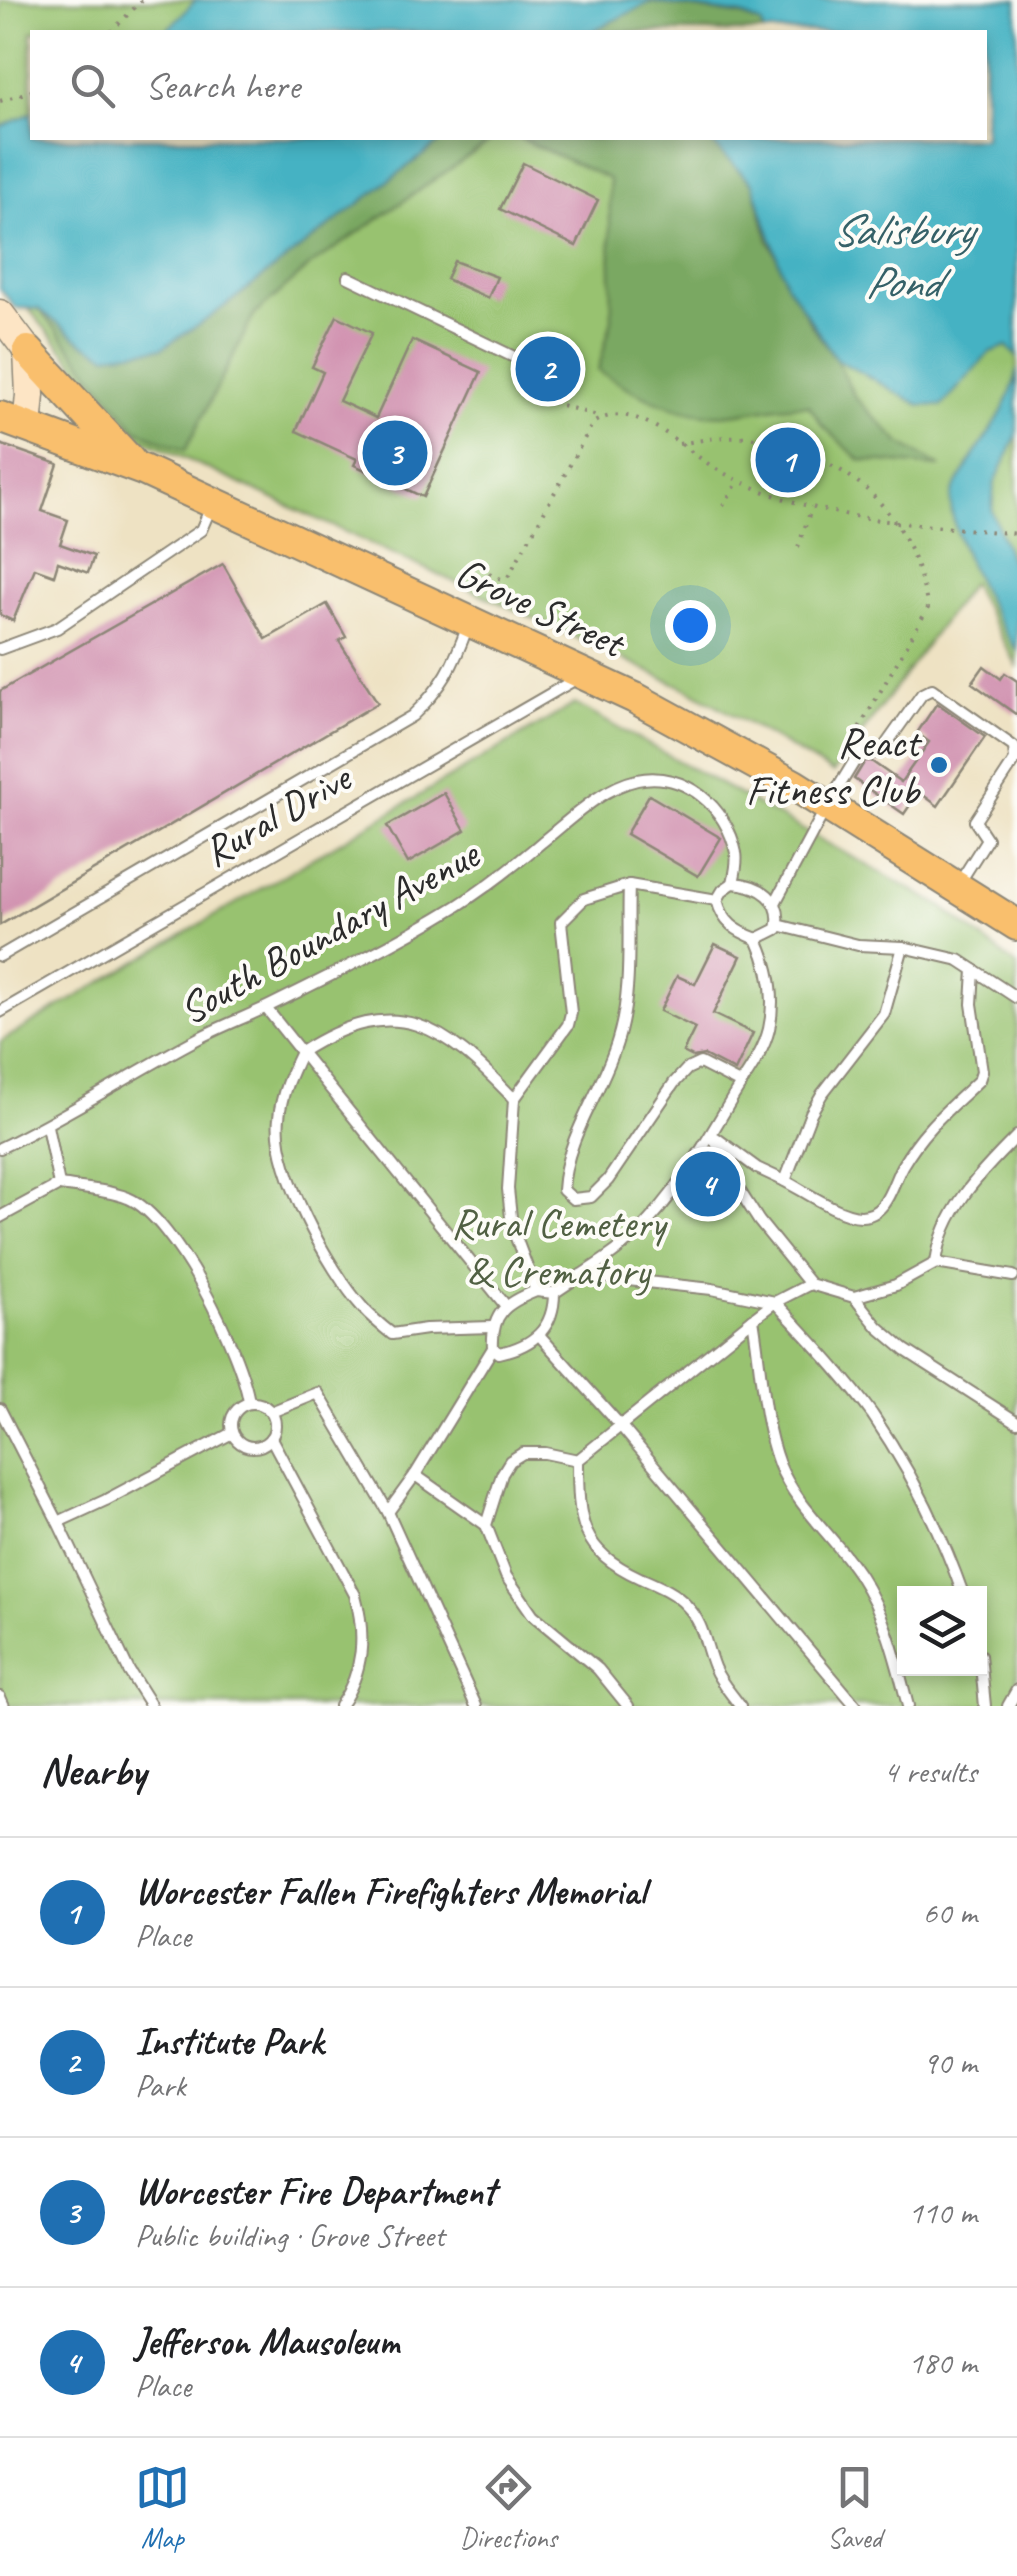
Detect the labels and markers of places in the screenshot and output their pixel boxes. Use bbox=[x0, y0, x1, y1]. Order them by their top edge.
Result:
pin: 2 bbox=[516, 332, 580, 406]
pin: 3 bbox=[362, 416, 428, 490]
pin: 1 bbox=[756, 422, 820, 498]
place label: React Fitness Club bbox=[746, 716, 923, 817]
marker: React Fitness Club bbox=[928, 754, 950, 776]
pin: 4 bbox=[676, 1146, 740, 1222]

